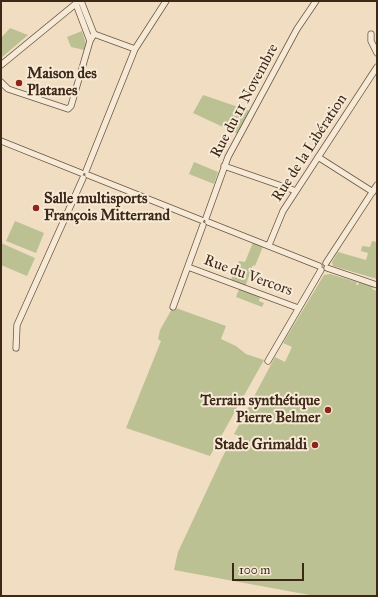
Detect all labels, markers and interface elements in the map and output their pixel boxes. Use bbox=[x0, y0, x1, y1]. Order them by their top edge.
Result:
street label: Rue du 11 Novembre bbox=[207, 41, 283, 161]
place label: Maison des Platanes bbox=[27, 65, 97, 100]
marker: Maison des Platanes bbox=[14, 78, 24, 88]
street label: Rue de la Libération bbox=[269, 91, 351, 205]
place label: Salle multisports François Mitterrand bbox=[44, 190, 170, 225]
marker: Salle multisports François Mitterrand bbox=[31, 203, 41, 213]
street label: Rue du Vercors bbox=[201, 252, 295, 300]
place label: Terrain synthétique Pierre Belmer bbox=[200, 392, 320, 427]
marker: Terrain synthétique Pierre Belmer bbox=[323, 405, 333, 415]
place label: Stade Grimaldi bbox=[214, 436, 307, 454]
marker: Stade Grimaldi bbox=[310, 440, 320, 450]
scale bar bbox=[234, 555, 306, 581]
text: 100 m bbox=[239, 563, 270, 577]

